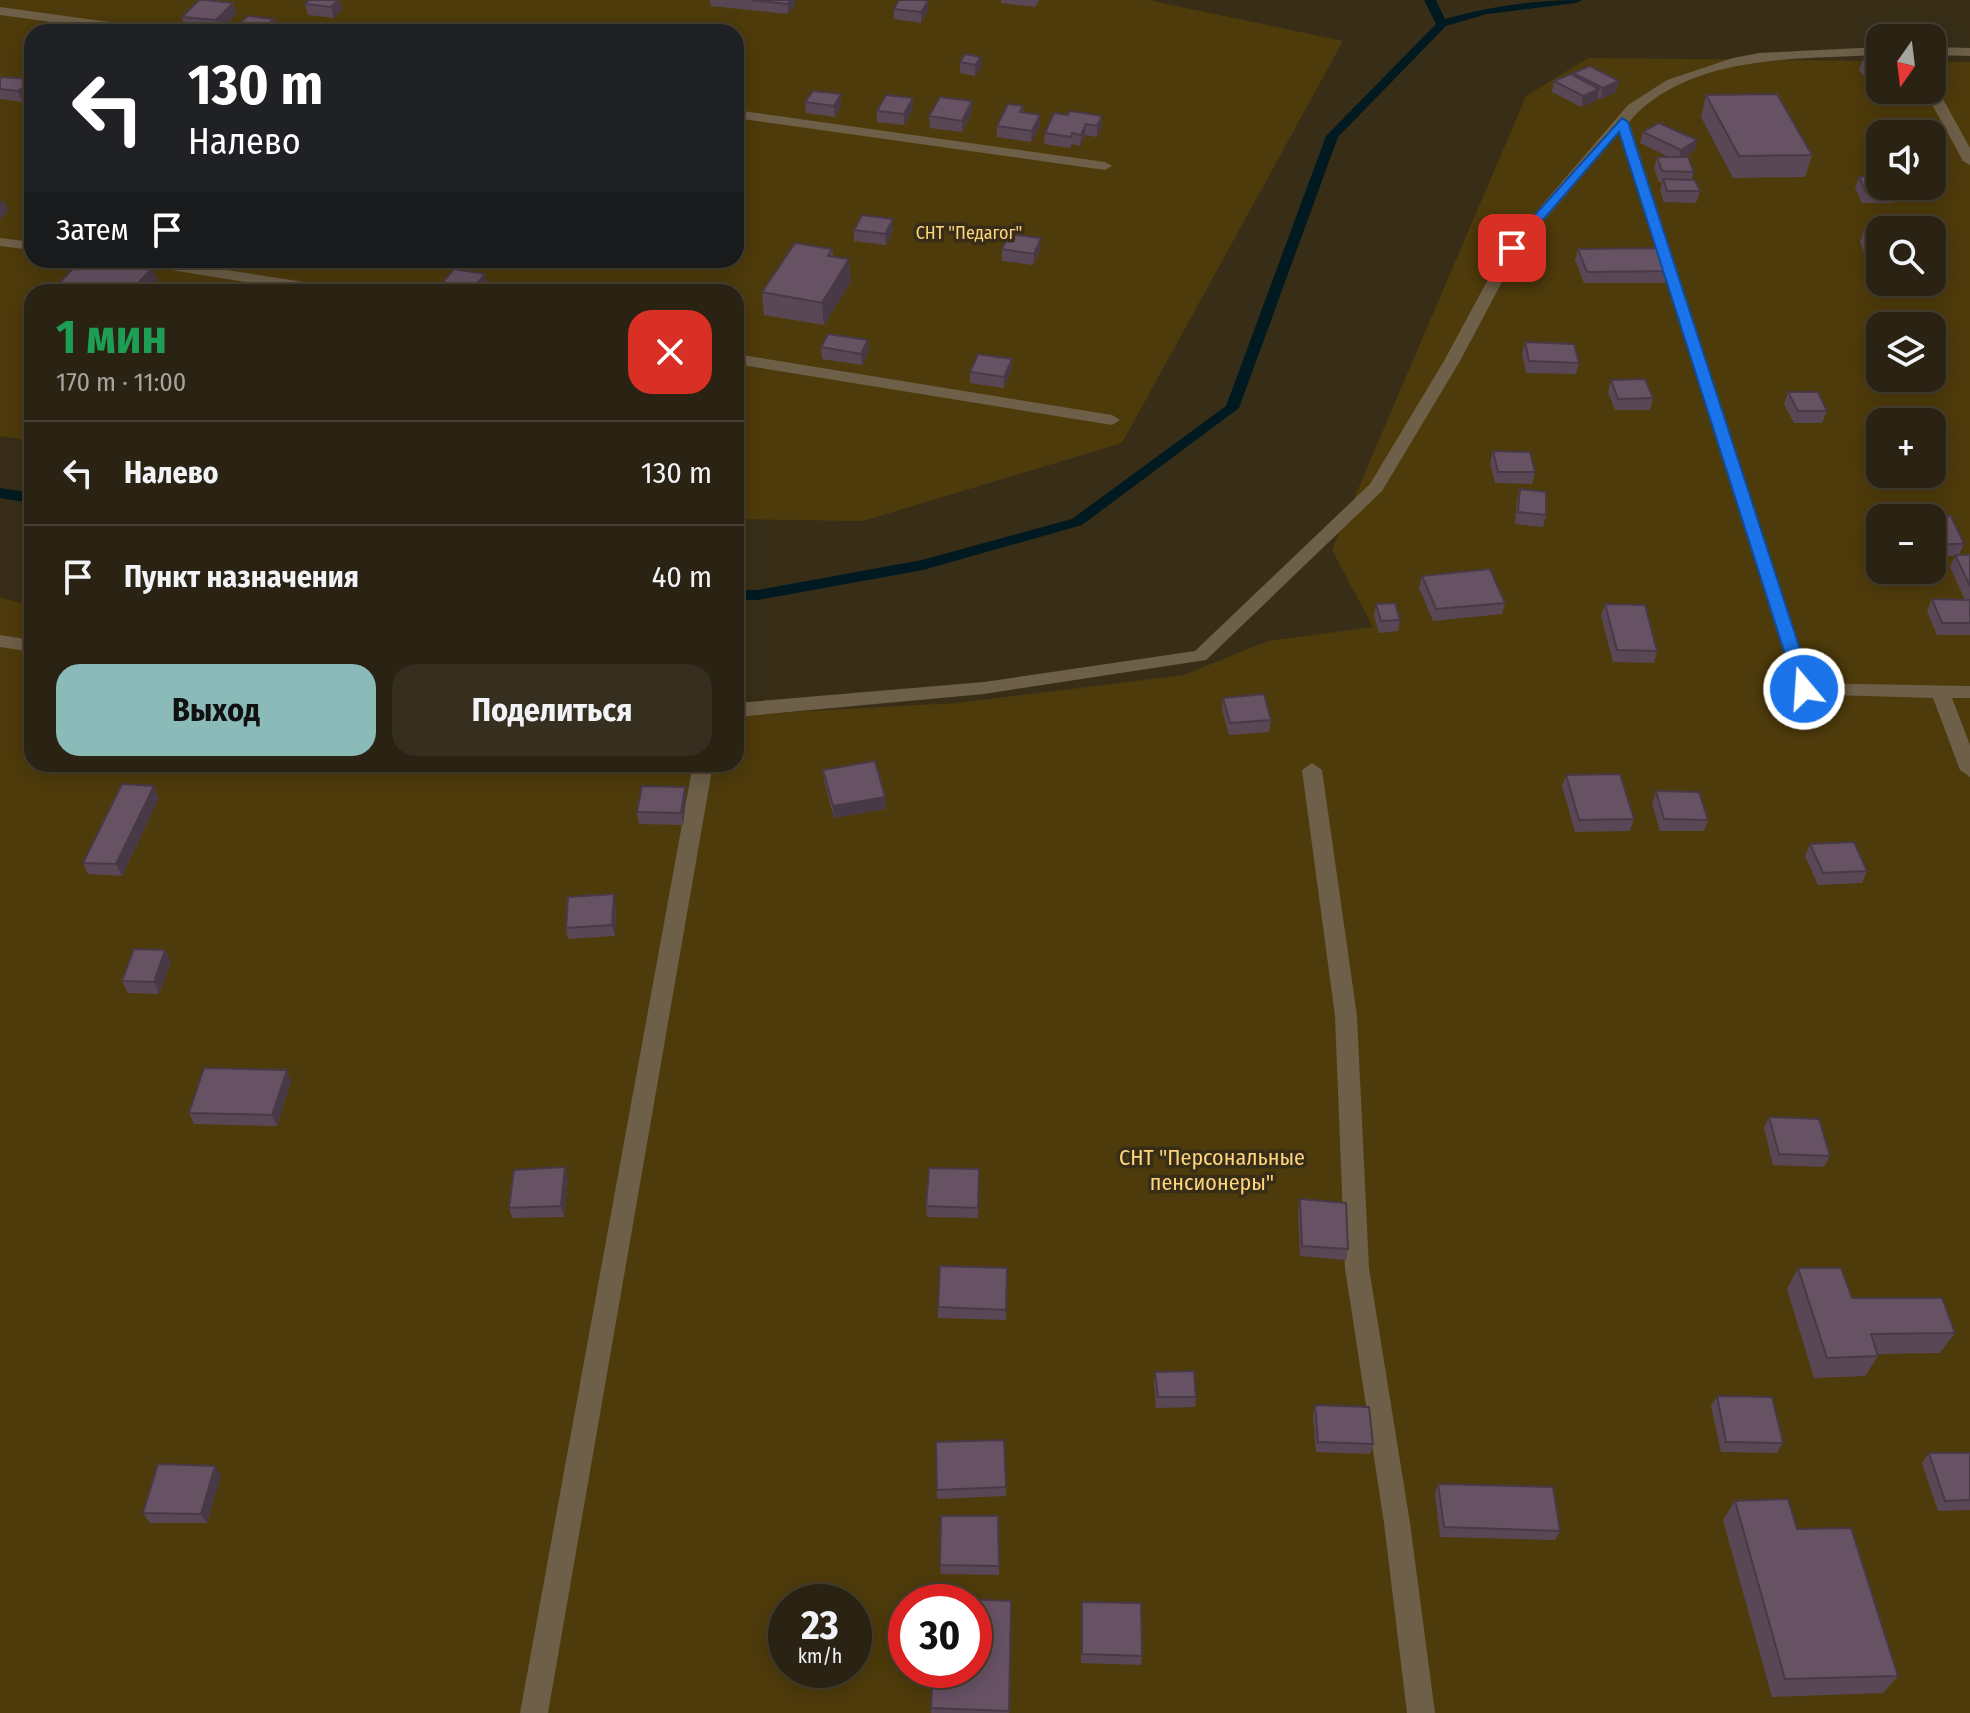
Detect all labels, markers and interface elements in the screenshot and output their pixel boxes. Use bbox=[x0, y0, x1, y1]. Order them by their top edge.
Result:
north arrow bbox=[1866, 24, 1946, 104]
map controls bbox=[1866, 24, 1946, 584]
text: 130 m bbox=[188, 52, 323, 119]
icon: left bbox=[56, 56, 160, 160]
text: Налево bbox=[188, 120, 301, 164]
button: sound bbox=[1866, 120, 1946, 200]
icon: arrive bbox=[145, 208, 189, 252]
text: Затем bbox=[56, 212, 129, 248]
pin bbox=[1478, 214, 1546, 282]
button: search bbox=[1866, 216, 1946, 296]
park label: СНТ "Педагог" bbox=[916, 222, 1022, 244]
icon: arrive bbox=[1490, 226, 1534, 270]
text: 1 мин bbox=[56, 308, 167, 366]
button: close bbox=[628, 310, 712, 394]
button: layers bbox=[1866, 312, 1946, 392]
text: 170 m · 11:00 bbox=[56, 367, 186, 398]
button: + bbox=[1866, 408, 1946, 488]
icon: left bbox=[56, 451, 100, 495]
text: Налево bbox=[124, 455, 219, 491]
text: 130 m bbox=[641, 455, 712, 491]
button: − bbox=[1866, 504, 1946, 584]
icon: arrive bbox=[56, 555, 100, 599]
text: Пункт назначения bbox=[124, 559, 359, 595]
text: 40 m bbox=[652, 559, 712, 595]
position arrow bbox=[1762, 647, 1846, 731]
button: Выход bbox=[56, 664, 376, 756]
button: Поделиться bbox=[392, 664, 712, 756]
park label: СНТ "Персональные пенсионеры" bbox=[1119, 1144, 1305, 1196]
speed limit sign: 30 bbox=[888, 1584, 992, 1688]
text: 23 bbox=[801, 1602, 839, 1650]
text: km/h bbox=[798, 1644, 842, 1668]

